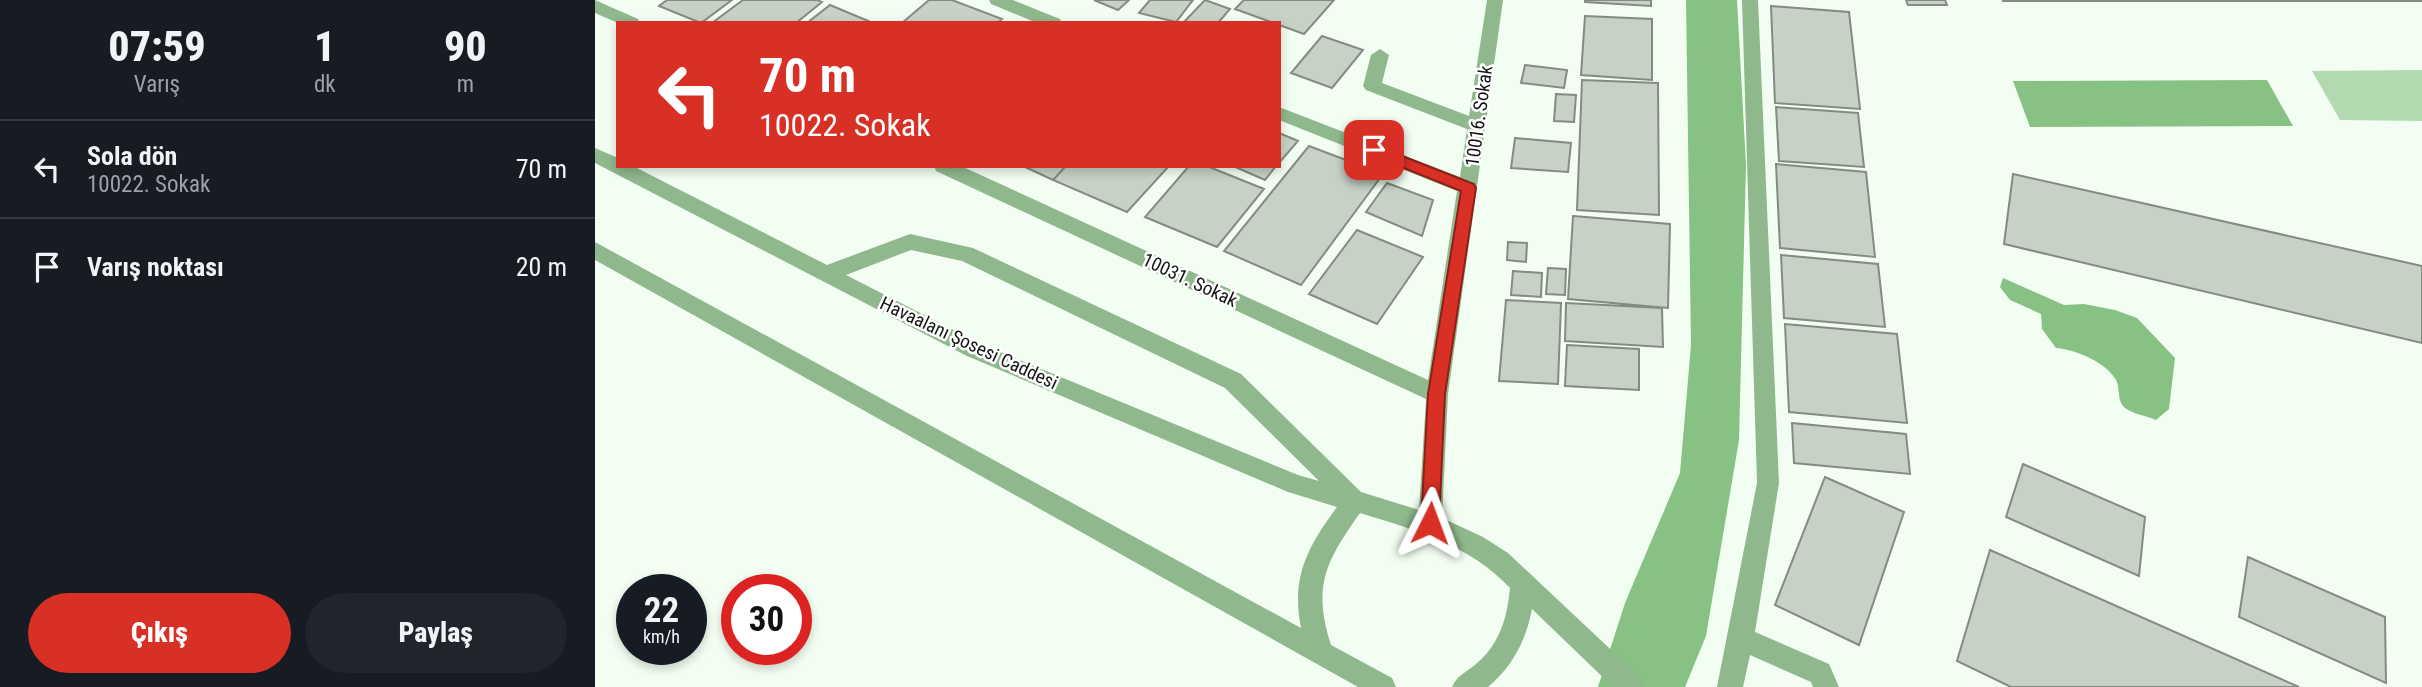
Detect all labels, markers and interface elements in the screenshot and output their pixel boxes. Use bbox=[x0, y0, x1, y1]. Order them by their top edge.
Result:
text: 07:59 bbox=[108, 22, 206, 71]
text: 1 bbox=[314, 22, 335, 71]
text: 90 bbox=[444, 22, 487, 71]
text: 70 m bbox=[759, 47, 856, 104]
icon: left bbox=[644, 49, 735, 140]
street label: 10016. Sokak bbox=[1461, 64, 1498, 168]
text: Varış bbox=[134, 71, 180, 98]
text: dk bbox=[314, 71, 336, 98]
text: m bbox=[457, 71, 474, 98]
text: 10022. Sokak bbox=[759, 106, 931, 144]
pin bbox=[1344, 120, 1404, 180]
icon: arrive bbox=[1355, 131, 1393, 169]
text: Sola dön bbox=[87, 141, 177, 171]
icon: left bbox=[28, 150, 66, 188]
text: 70 m bbox=[516, 154, 567, 184]
text: 10022. Sokak bbox=[87, 171, 210, 198]
icon: arrive bbox=[28, 248, 66, 286]
street label: 10031. Sokak bbox=[1139, 248, 1241, 312]
text: Varış noktası bbox=[87, 252, 224, 282]
text: 20 m bbox=[516, 252, 567, 282]
street label: Havaalanı Şosesi Caddesi bbox=[876, 292, 1062, 394]
position arrow bbox=[1393, 486, 1467, 560]
speed limit sign: 30 bbox=[721, 574, 812, 665]
text: 22 bbox=[644, 590, 679, 631]
button: Çıkış bbox=[28, 593, 291, 673]
button: Paylaş bbox=[305, 593, 567, 673]
text: km/h bbox=[643, 626, 680, 647]

